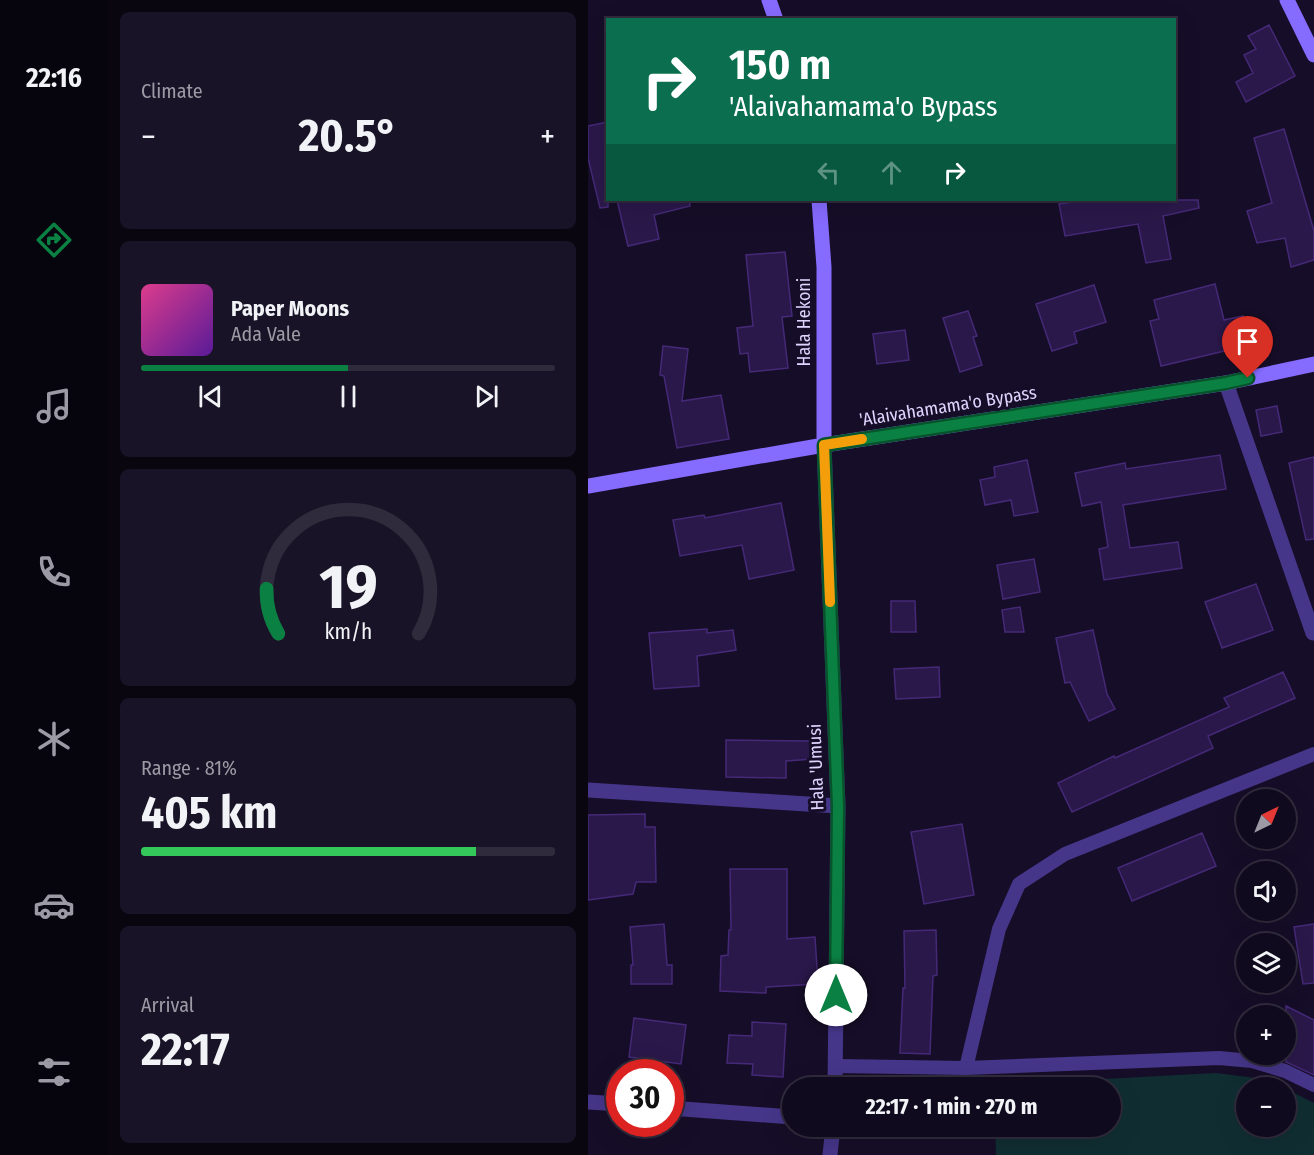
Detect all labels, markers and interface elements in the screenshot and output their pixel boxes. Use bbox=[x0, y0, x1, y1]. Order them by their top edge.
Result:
text: 150 m bbox=[729, 40, 831, 90]
icon: right bbox=[630, 42, 708, 120]
text: 22:16 bbox=[26, 62, 82, 94]
text: Climate bbox=[141, 79, 203, 103]
text: 'Alaivahamama'o Bypass bbox=[729, 91, 997, 123]
text: 20.5° bbox=[298, 109, 397, 163]
text: − bbox=[141, 117, 156, 157]
text: + bbox=[540, 117, 555, 157]
icon: left bbox=[812, 156, 845, 189]
icon: ahead bbox=[875, 156, 908, 189]
icon: right bbox=[938, 156, 971, 189]
icon: directions bbox=[33, 219, 75, 261]
street label: Hala Hekoni bbox=[793, 278, 815, 366]
text: Paper Moons bbox=[231, 295, 349, 322]
pin bbox=[1222, 316, 1273, 378]
text: Ada Vale bbox=[231, 322, 301, 346]
icon: arrive bbox=[1231, 325, 1264, 358]
icon: previous bbox=[194, 380, 227, 413]
icon: pause bbox=[332, 380, 365, 413]
icon: next bbox=[470, 380, 503, 413]
street label: 'Alaivahamama'o Bypass bbox=[858, 381, 1038, 431]
icon: music bbox=[33, 385, 75, 427]
icon: phone bbox=[33, 551, 75, 593]
text: 19 bbox=[319, 551, 377, 626]
text: km/h bbox=[324, 620, 372, 646]
icon: climate bbox=[33, 718, 75, 760]
street label: Hala 'Umusi bbox=[803, 723, 829, 811]
text: Range · 81% bbox=[141, 756, 237, 780]
text: 405 km bbox=[141, 786, 277, 840]
north arrow bbox=[1236, 789, 1296, 849]
map controls bbox=[1236, 789, 1296, 1137]
button: sound bbox=[1236, 861, 1296, 921]
icon: car bbox=[33, 884, 75, 926]
button: layers bbox=[1236, 933, 1296, 993]
position arrow bbox=[804, 963, 868, 1027]
text: Arrival bbox=[141, 993, 194, 1017]
button: + bbox=[1236, 1005, 1296, 1065]
text: 22:17 bbox=[141, 1023, 230, 1077]
icon: filters bbox=[33, 1051, 75, 1093]
speed limit sign: 30 bbox=[606, 1059, 684, 1137]
button: − bbox=[1236, 1077, 1296, 1137]
text: 22:17 · 1 min · 270 m bbox=[865, 1093, 1038, 1120]

